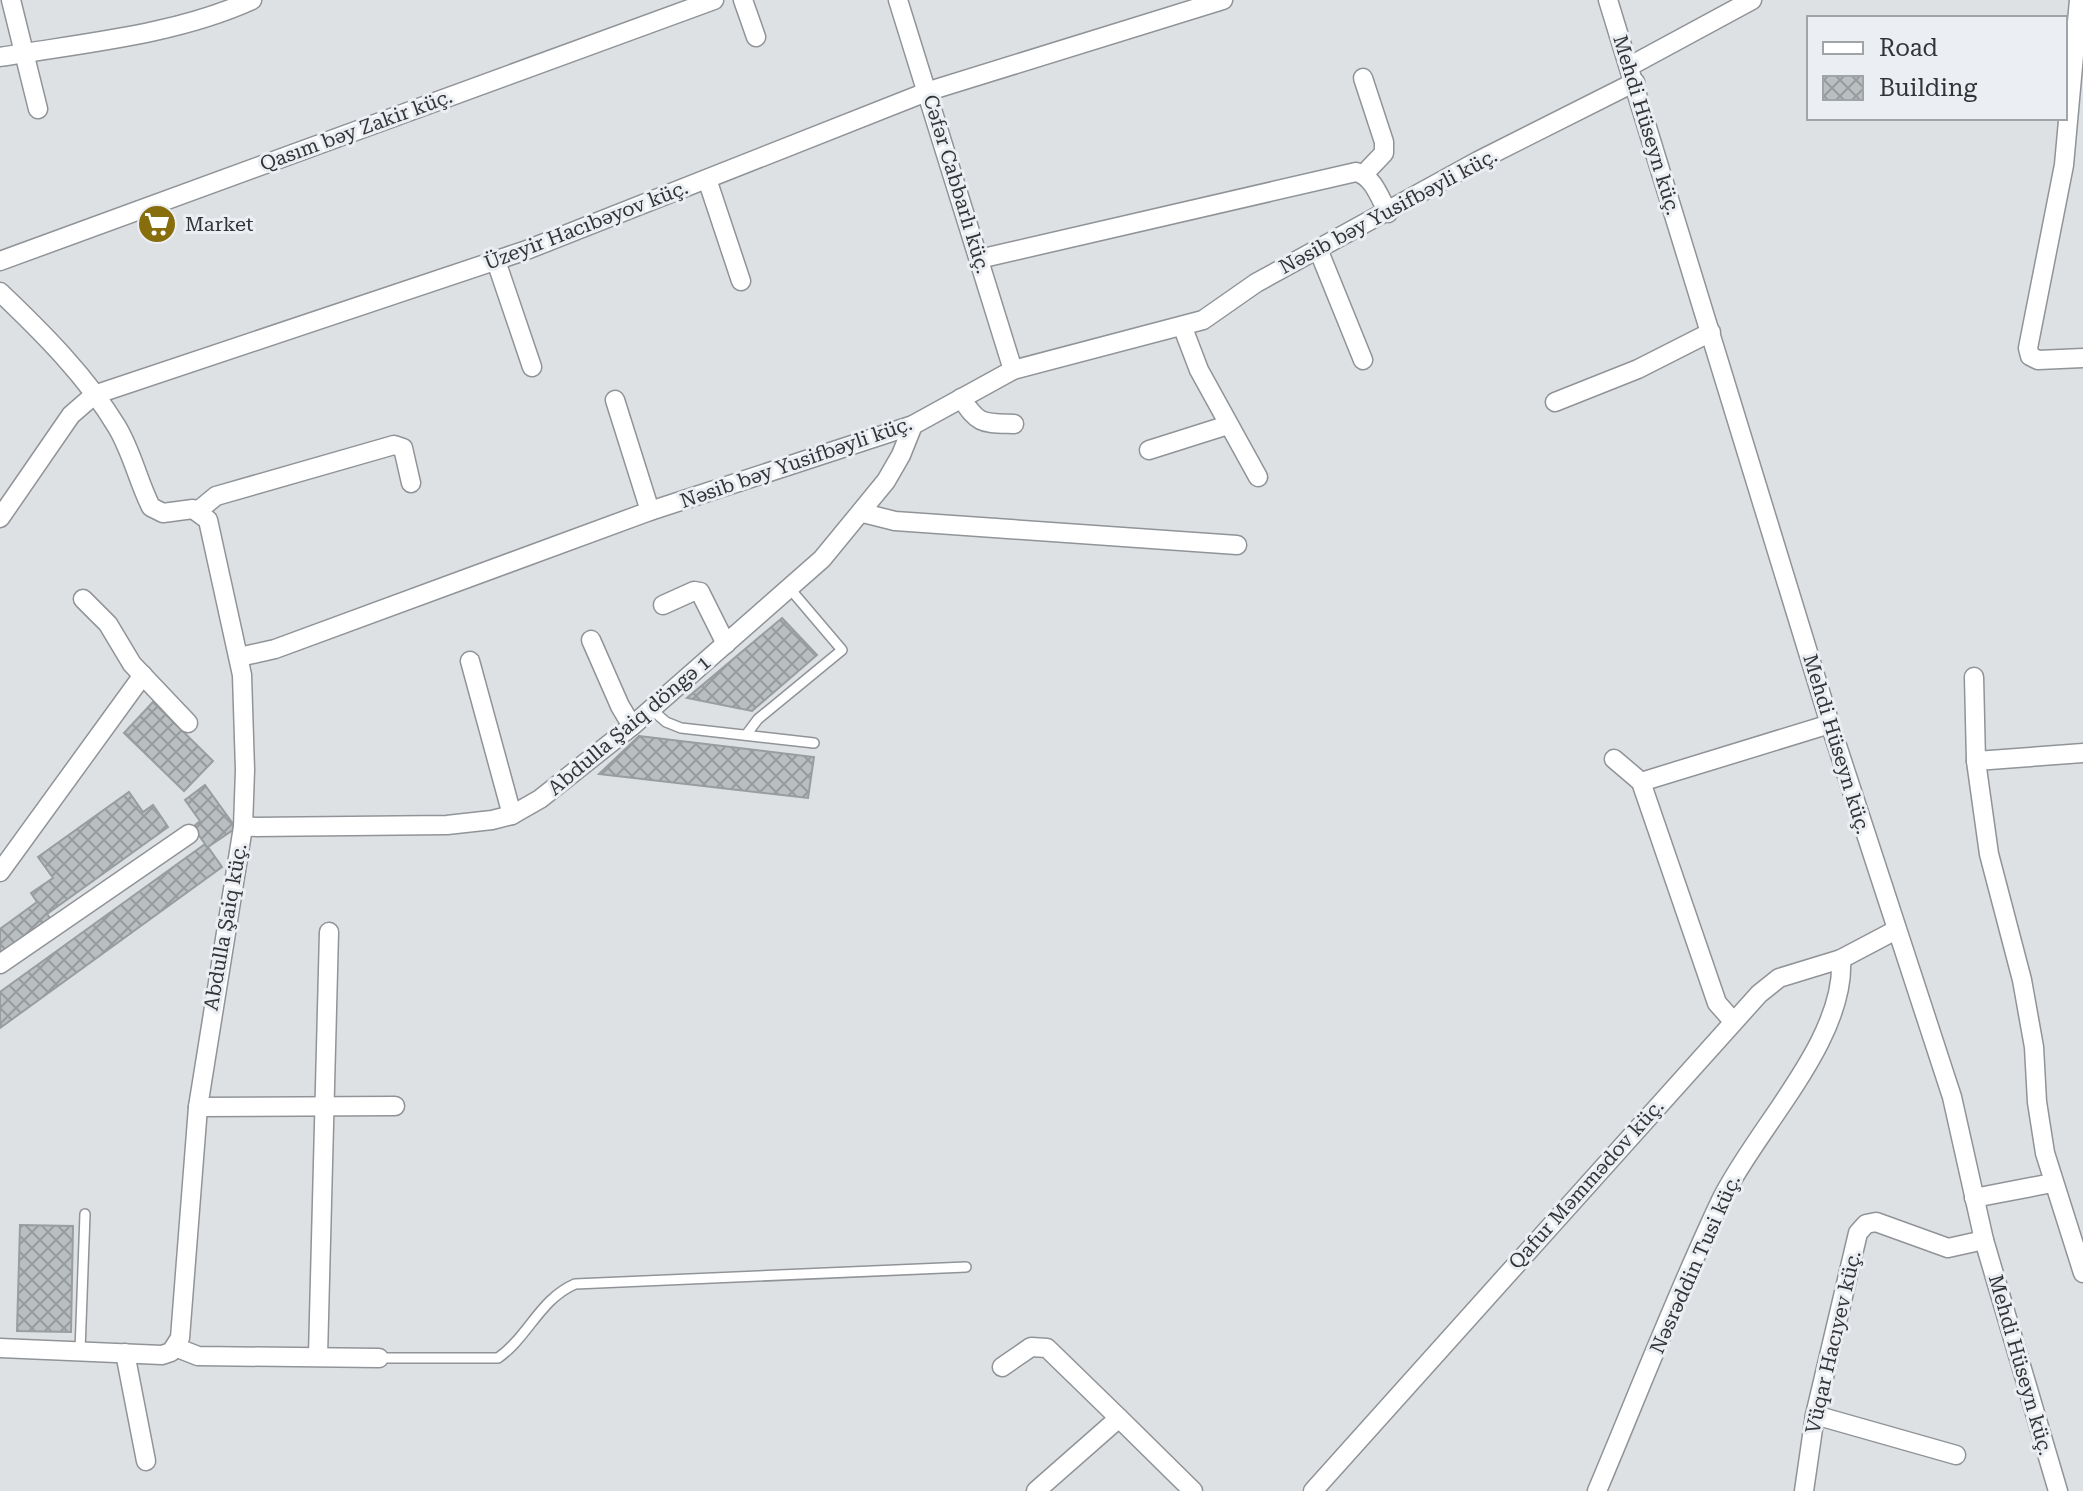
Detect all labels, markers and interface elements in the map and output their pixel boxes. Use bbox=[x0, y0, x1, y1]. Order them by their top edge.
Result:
legend bbox=[1807, 16, 2067, 120]
street label: Mehdi Hüseyn küç. bbox=[1608, 32, 1686, 218]
text: Road bbox=[1879, 34, 1938, 62]
text: Building bbox=[1879, 74, 1977, 102]
street label: Qasım bəy Zakir küç. bbox=[256, 84, 456, 176]
street label: Cəfər Cabbarlı küç. bbox=[918, 92, 996, 276]
street label: Nəsib bəy Yusifbəyli küç. bbox=[1275, 143, 1501, 279]
street label: Üzeyir Hacıbəyov küç. bbox=[481, 175, 691, 275]
supermarket icon: Market bbox=[136, 203, 178, 245]
place label: Market bbox=[185, 212, 254, 236]
street label: Nəsib bəy Yusifbəyli küç. bbox=[677, 411, 915, 513]
street label: Abdulla Şaiq döngə 1 bbox=[543, 650, 715, 800]
street label: Mehdi Hüseyn küç. bbox=[1798, 651, 1876, 837]
street label: Abdulla Şaiq küç. bbox=[198, 842, 252, 1012]
street label: Qafur Məmmədov küç. bbox=[1503, 1094, 1669, 1274]
street label: Nəsrəddin Tusi küç. bbox=[1645, 1171, 1745, 1357]
street label: Vüqar Hacıyev küç. bbox=[1800, 1248, 1866, 1436]
street label: Mehdi Hüseyn küç. bbox=[1984, 1272, 2058, 1458]

